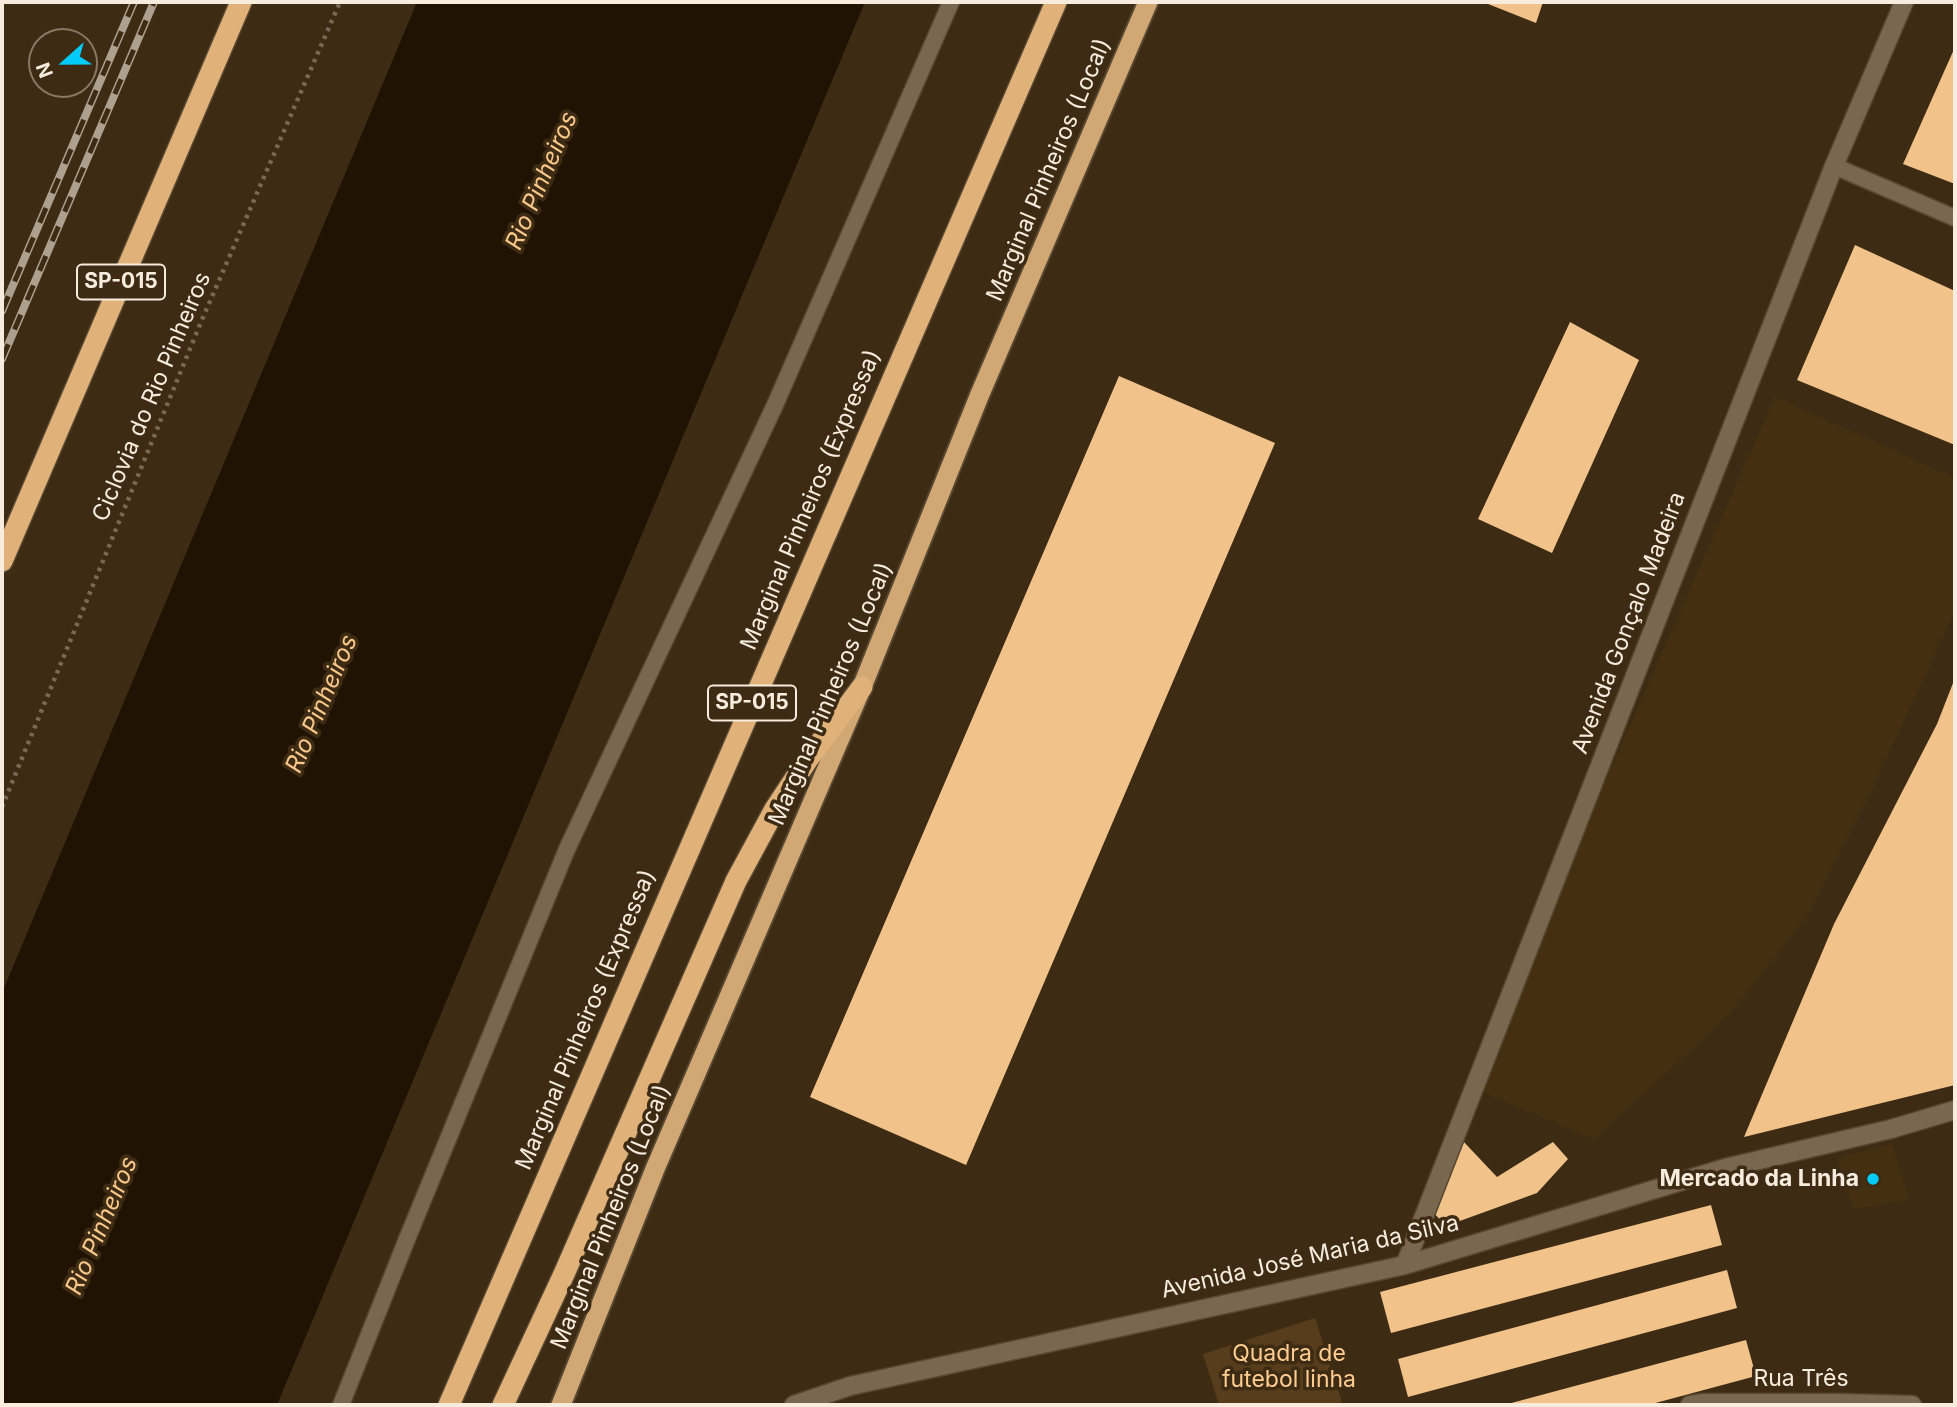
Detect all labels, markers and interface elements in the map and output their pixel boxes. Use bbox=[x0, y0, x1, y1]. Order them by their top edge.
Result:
north arrow bbox=[28, 28, 98, 98]
street label: Marginal Pinheiros (Local) bbox=[981, 34, 1117, 306]
text: N bbox=[31, 59, 58, 81]
water label: Rio Pinheiros bbox=[500, 108, 584, 254]
road number: SP-015 bbox=[77, 264, 165, 300]
street label: Ciclovia do Rio Pinheiros bbox=[87, 268, 217, 526]
street label: Marginal Pinheiros (Expressa) bbox=[735, 346, 887, 654]
street label: Avenida Gonçalo Madeira bbox=[1566, 488, 1692, 758]
street label: Marginal Pinheiros (Local) bbox=[763, 558, 899, 830]
water label: Rio Pinheiros bbox=[280, 631, 364, 777]
road number: SP-015 bbox=[708, 686, 796, 720]
street label: Marginal Pinheiros (Expressa) bbox=[510, 866, 662, 1174]
street label: Marginal Pinheiros (Local) bbox=[545, 1081, 677, 1353]
water label: Rio Pinheiros bbox=[60, 1153, 144, 1299]
place label: Mercado da Linha bbox=[1659, 1165, 1859, 1193]
marker: Mercado da Linha bbox=[1865, 1171, 1881, 1187]
street label: Avenida José Maria da Silva bbox=[1158, 1209, 1462, 1305]
park label: Quadra de futebol linha bbox=[1222, 1340, 1356, 1394]
street label: Rua Três bbox=[1753, 1365, 1849, 1393]

